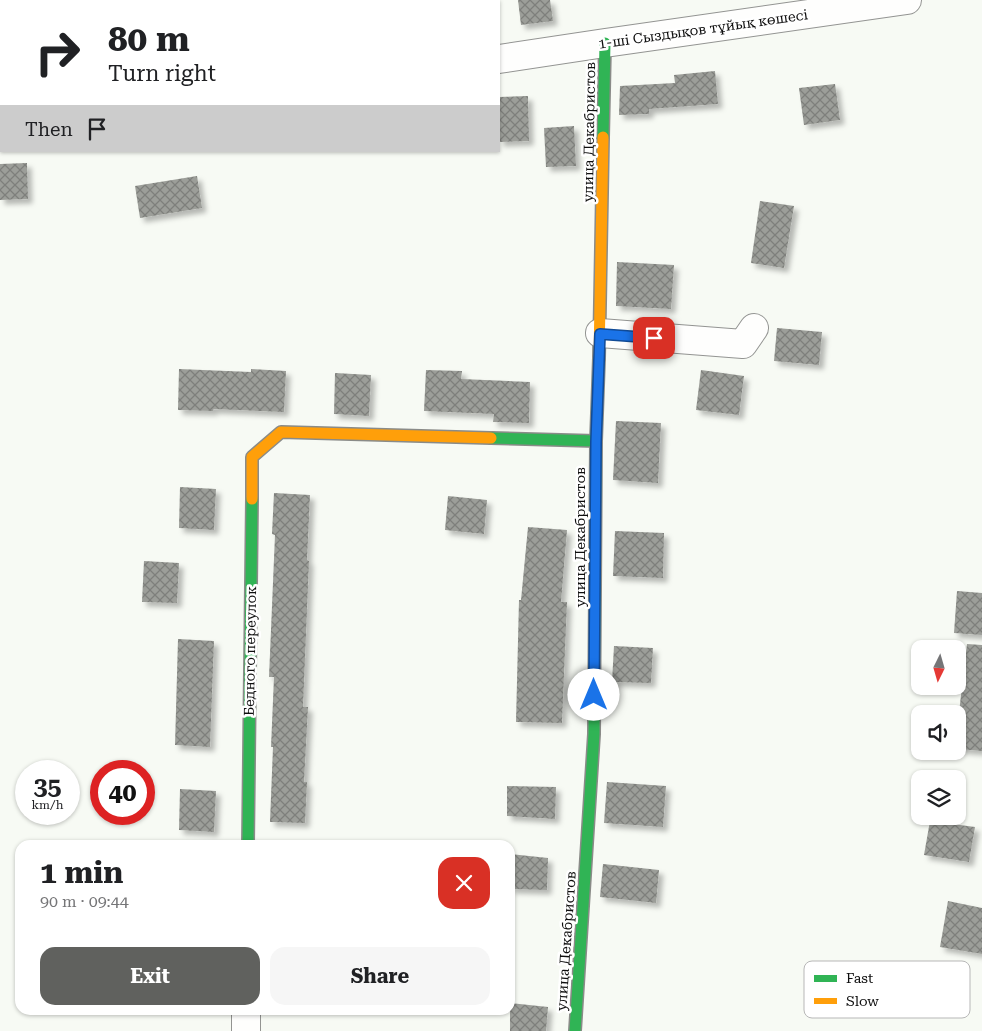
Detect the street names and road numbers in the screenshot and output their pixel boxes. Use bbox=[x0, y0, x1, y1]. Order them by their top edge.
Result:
street label: 1-ші Сыздықов тұйық көшесі bbox=[597, 6, 809, 52]
street label: улица Декабристов bbox=[580, 62, 598, 202]
street label: улица Декабристов bbox=[572, 467, 588, 607]
street label: Бедного переулок bbox=[241, 586, 259, 716]
street label: улица Декабристов bbox=[553, 870, 579, 1012]

